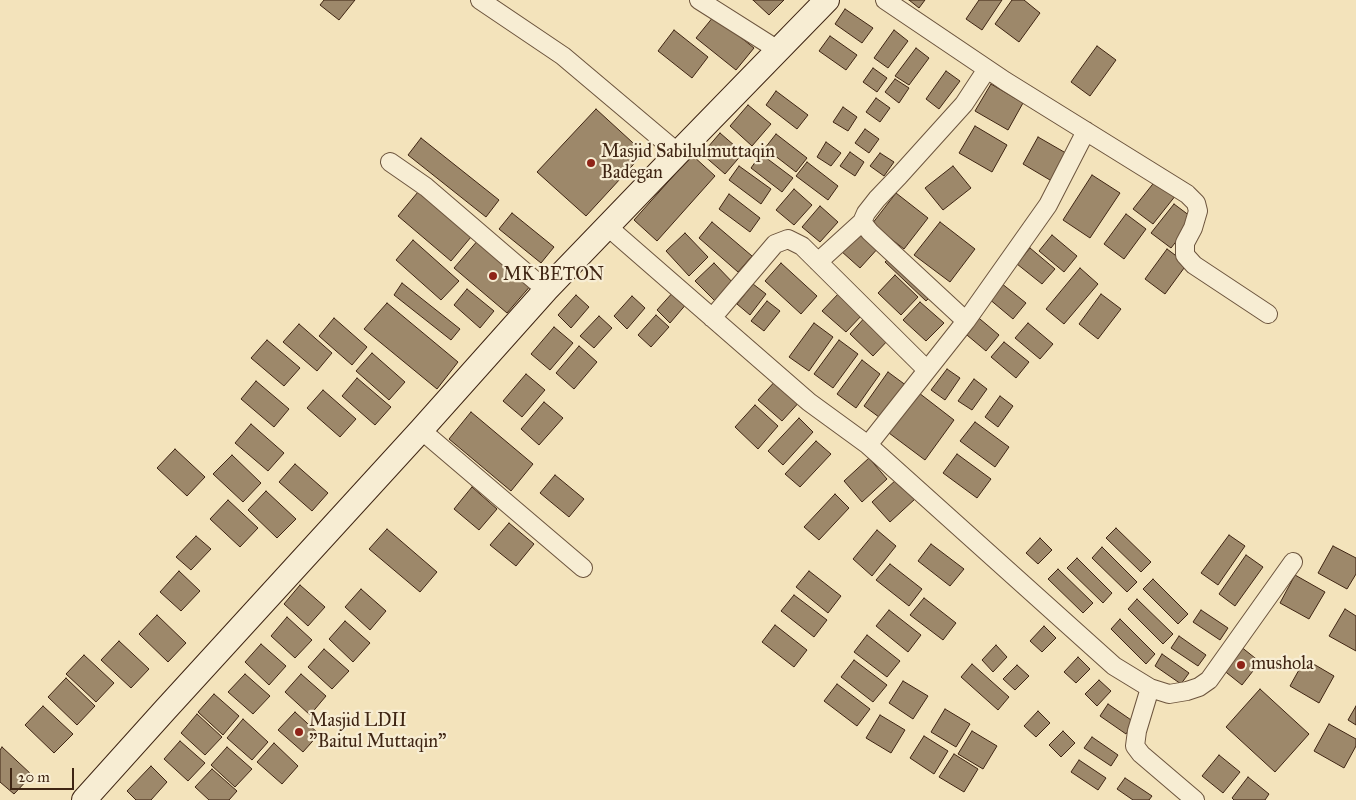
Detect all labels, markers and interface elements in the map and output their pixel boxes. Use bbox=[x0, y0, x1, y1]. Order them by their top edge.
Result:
place label: Masjid Sabilulmuttaqin Badegan bbox=[601, 142, 775, 184]
marker: Masjid Sabilulmuttaqin Badegan bbox=[585, 157, 597, 169]
place label: MK BETON bbox=[503, 265, 604, 287]
marker: MK BETON bbox=[487, 270, 499, 282]
place label: mushola bbox=[1251, 654, 1314, 676]
marker: mushola bbox=[1235, 659, 1247, 671]
place label: Masjid LDII "Baitul Muttaqin" bbox=[309, 711, 446, 754]
marker: Masjid LDII "Baitul Muttaqin" bbox=[293, 726, 305, 738]
scale bar bbox=[12, 758, 76, 790]
text: 20 m bbox=[18, 768, 50, 786]

